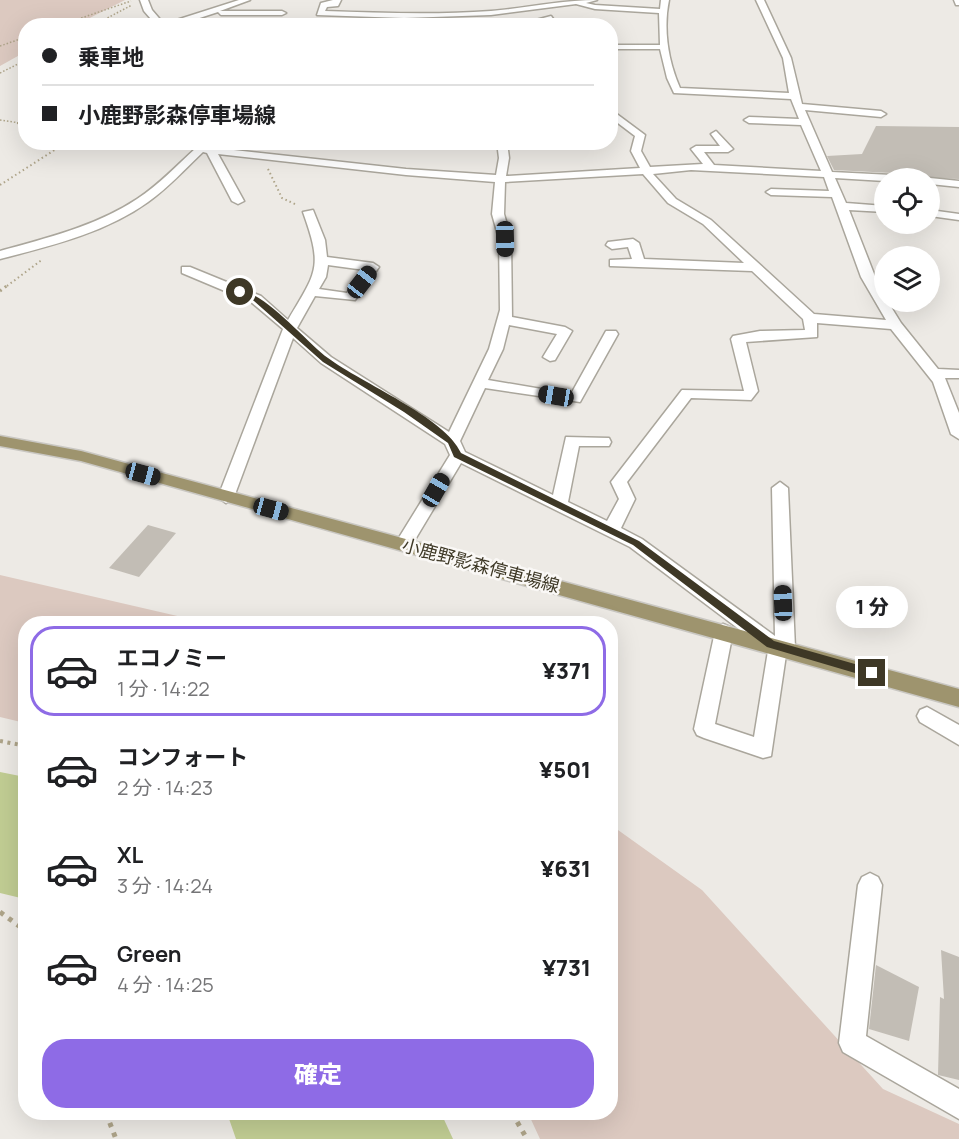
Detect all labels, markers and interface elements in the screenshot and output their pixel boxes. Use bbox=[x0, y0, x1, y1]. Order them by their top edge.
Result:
text: 乗車地 bbox=[78, 42, 144, 72]
text: 小鹿野影森停車場線 bbox=[78, 100, 276, 130]
map controls bbox=[874, 168, 940, 312]
button: locate bbox=[874, 168, 940, 234]
car bbox=[496, 221, 514, 257]
button: layers bbox=[874, 246, 940, 312]
car bbox=[344, 262, 380, 302]
route start bbox=[226, 278, 253, 305]
car bbox=[537, 384, 575, 408]
car bbox=[123, 461, 163, 487]
car bbox=[419, 470, 453, 510]
car bbox=[251, 496, 291, 522]
street label: 小鹿野影森停車場線 bbox=[400, 532, 562, 598]
car bbox=[773, 585, 793, 621]
callout: 1 分 bbox=[836, 586, 908, 628]
text: 1 分 bbox=[855, 593, 889, 620]
text: エコノミー bbox=[117, 643, 227, 673]
icon: car bbox=[45, 644, 99, 698]
text: ¥371 bbox=[542, 656, 591, 686]
route end bbox=[858, 659, 885, 686]
text: 1 分 · 14:22 bbox=[117, 675, 210, 702]
text: コンフォート bbox=[117, 742, 248, 772]
icon: car bbox=[45, 743, 99, 797]
text: ¥501 bbox=[539, 755, 591, 785]
text: 2 分 · 14:23 bbox=[117, 774, 213, 801]
text: XL bbox=[117, 840, 143, 870]
icon: car bbox=[45, 842, 99, 896]
text: ¥631 bbox=[540, 854, 591, 884]
text: 3 分 · 14:24 bbox=[117, 872, 213, 899]
text: Green bbox=[117, 939, 182, 969]
icon: car bbox=[45, 941, 99, 995]
text: ¥731 bbox=[542, 953, 591, 983]
text: 4 分 · 14:25 bbox=[117, 971, 214, 998]
button: 確定 bbox=[42, 1039, 594, 1108]

